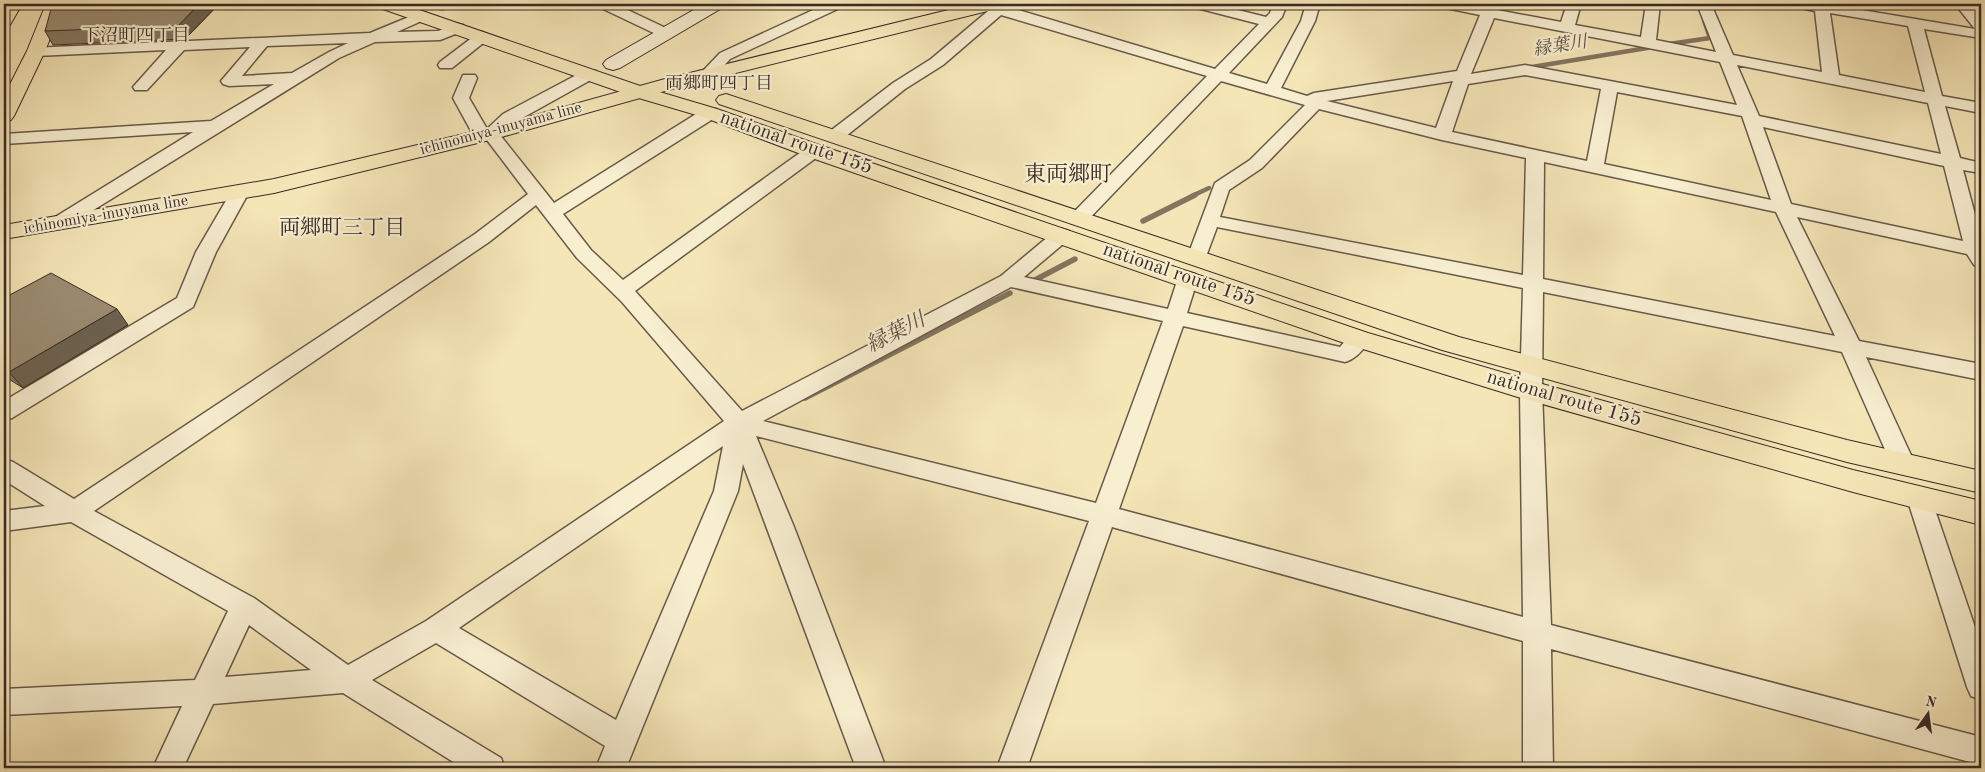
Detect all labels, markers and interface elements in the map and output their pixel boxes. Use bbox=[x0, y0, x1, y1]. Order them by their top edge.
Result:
district label: 下沼町四丁目 bbox=[82, 26, 190, 45]
water label: 縁葉川 bbox=[1532, 31, 1590, 59]
district label: 両郷町四丁目 bbox=[665, 73, 773, 93]
street label: ichinomiya-inuyama line bbox=[418, 100, 584, 158]
street label: national route 155 bbox=[717, 107, 875, 179]
district label: 東両郷町 bbox=[1024, 162, 1112, 186]
street label: ichinomiya-inuyama line bbox=[22, 193, 190, 237]
district label: 両郷町三丁目 bbox=[279, 216, 405, 239]
street label: national route 155 bbox=[1100, 239, 1258, 311]
water label: 縁葉川 bbox=[862, 307, 931, 357]
street label: national route 155 bbox=[1484, 367, 1644, 431]
north arrow bbox=[1902, 690, 1952, 740]
text: N bbox=[1924, 694, 1938, 711]

